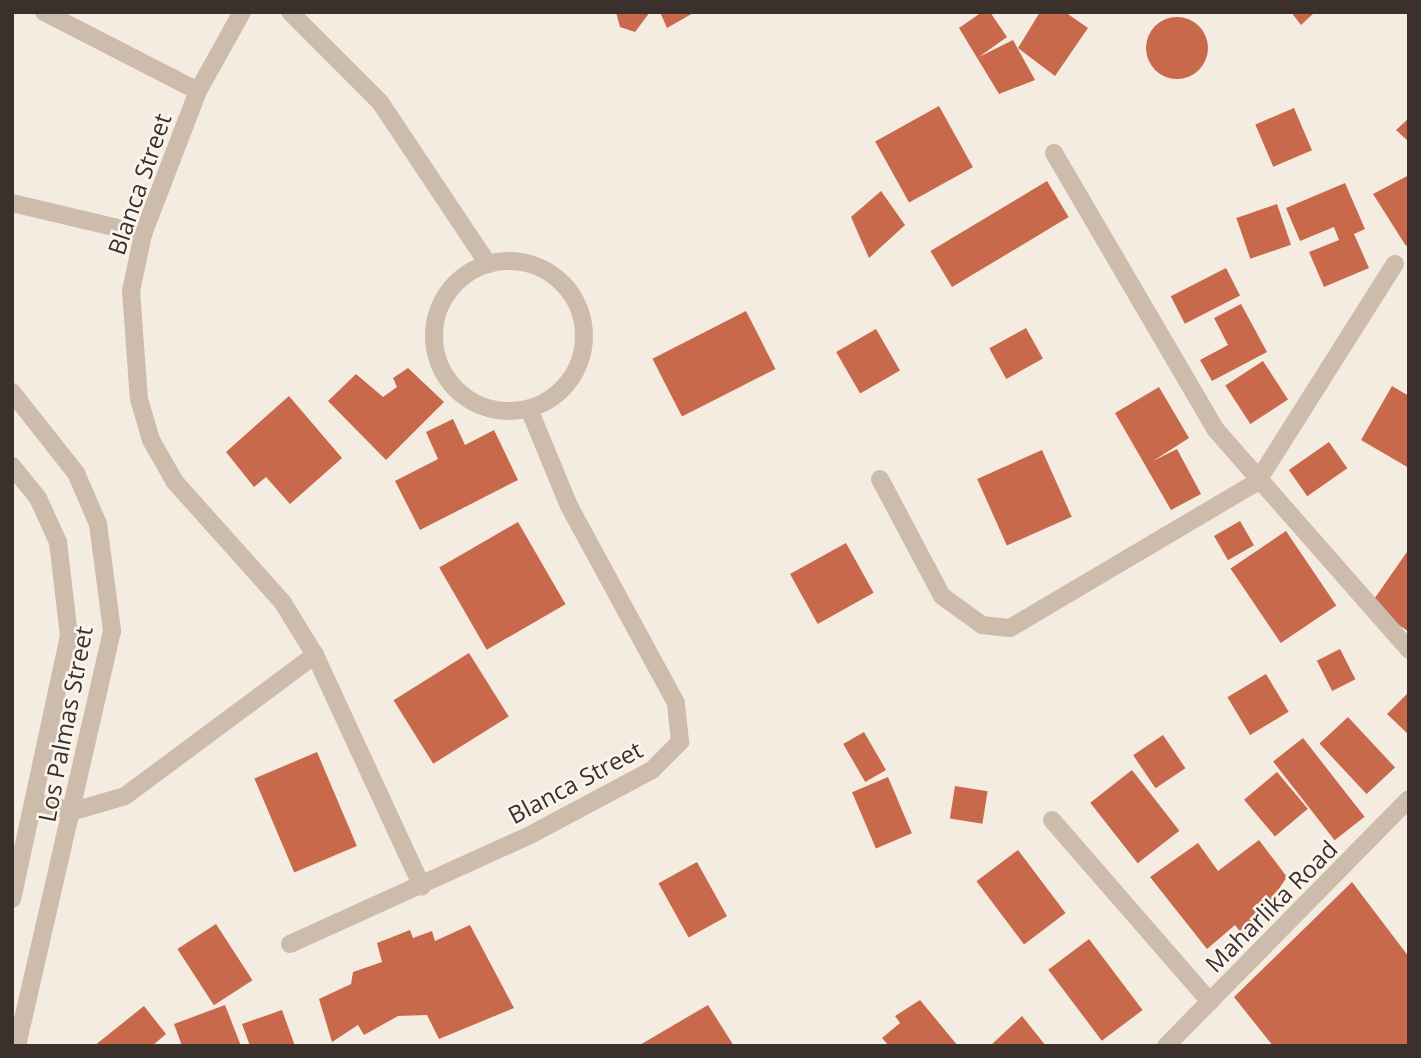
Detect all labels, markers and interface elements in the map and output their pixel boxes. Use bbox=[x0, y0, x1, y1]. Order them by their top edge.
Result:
street label: Blanca Street bbox=[101, 109, 177, 259]
street label: Los Palmas Street bbox=[32, 624, 98, 824]
street label: Blanca Street bbox=[503, 735, 647, 829]
street label: Maharlika Road bbox=[1199, 834, 1343, 978]

